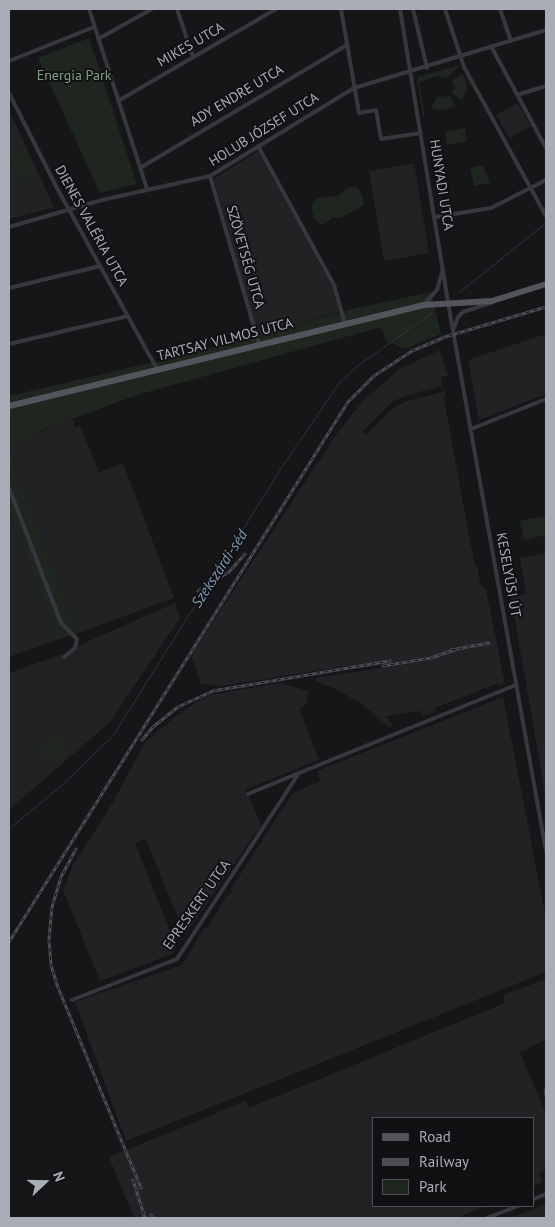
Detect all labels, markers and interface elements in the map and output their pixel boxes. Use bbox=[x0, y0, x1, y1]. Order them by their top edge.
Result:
street label: MIKES UTCA bbox=[155, 19, 227, 71]
street label: ADY ENDRE UTCA bbox=[187, 62, 287, 130]
park label: Energia Park bbox=[37, 68, 111, 84]
street label: HOLUB JÓZSEF UTCA bbox=[206, 89, 322, 171]
street label: HUNYADI UTCA bbox=[426, 138, 456, 232]
street label: DIENES VALÉRIA UTCA bbox=[51, 163, 131, 289]
street label: SZÖVETSÉG UTCA bbox=[222, 204, 268, 310]
street label: TARTSAY VILMOS UTCA bbox=[155, 315, 295, 365]
water label: Szekszárdi-séd bbox=[188, 527, 252, 611]
street label: KESELYŰSI ÚT bbox=[492, 531, 524, 619]
street label: EPRESKERT UTCA bbox=[160, 857, 234, 953]
legend bbox=[372, 1117, 535, 1207]
text: Road bbox=[419, 1127, 451, 1146]
text: Railway bbox=[419, 1152, 469, 1171]
north arrow bbox=[20, 1157, 70, 1207]
text: N bbox=[49, 1169, 69, 1184]
text: Park bbox=[419, 1177, 447, 1196]

